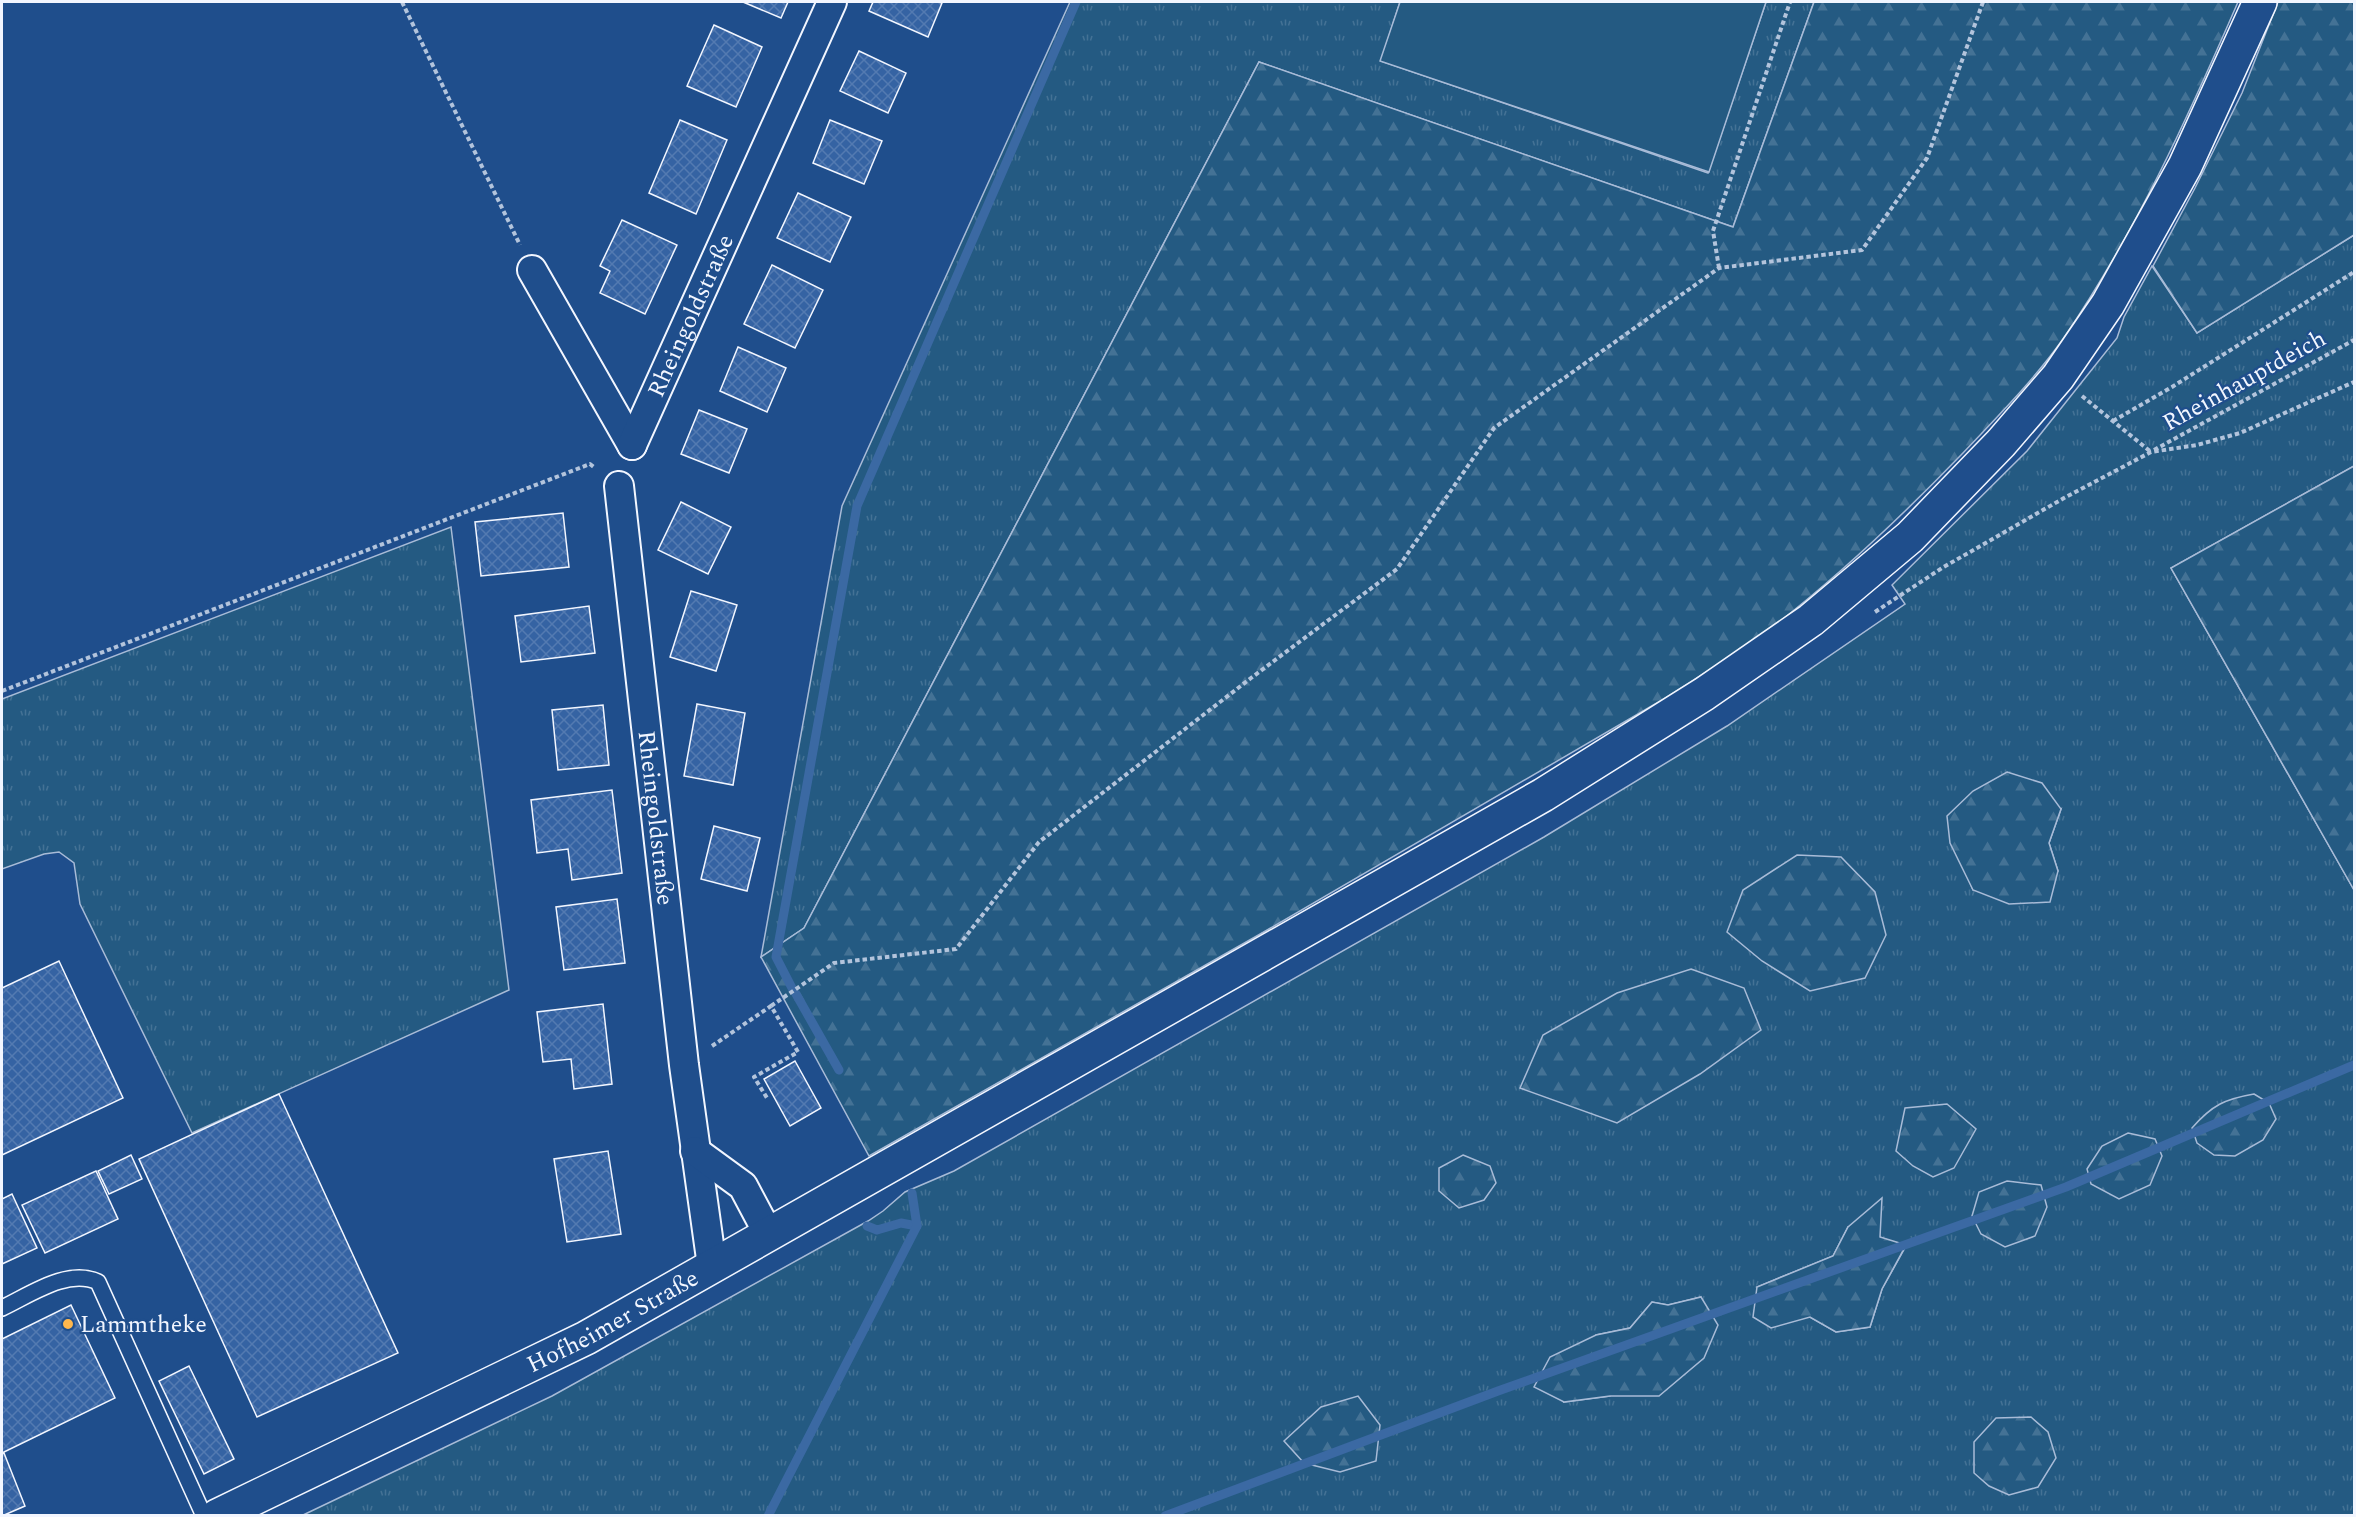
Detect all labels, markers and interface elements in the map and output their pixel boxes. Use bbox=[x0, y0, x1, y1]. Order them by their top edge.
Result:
street label: Rheingoldstraße bbox=[639, 229, 744, 403]
street label: Rheinhauptdeich bbox=[2156, 321, 2333, 441]
street label: Rheingoldstraße bbox=[628, 729, 683, 907]
street label: Hofheimer Straße bbox=[521, 1261, 706, 1383]
place label: Lammtheke bbox=[80, 1307, 207, 1343]
marker: Lammtheke bbox=[61, 1317, 75, 1331]

